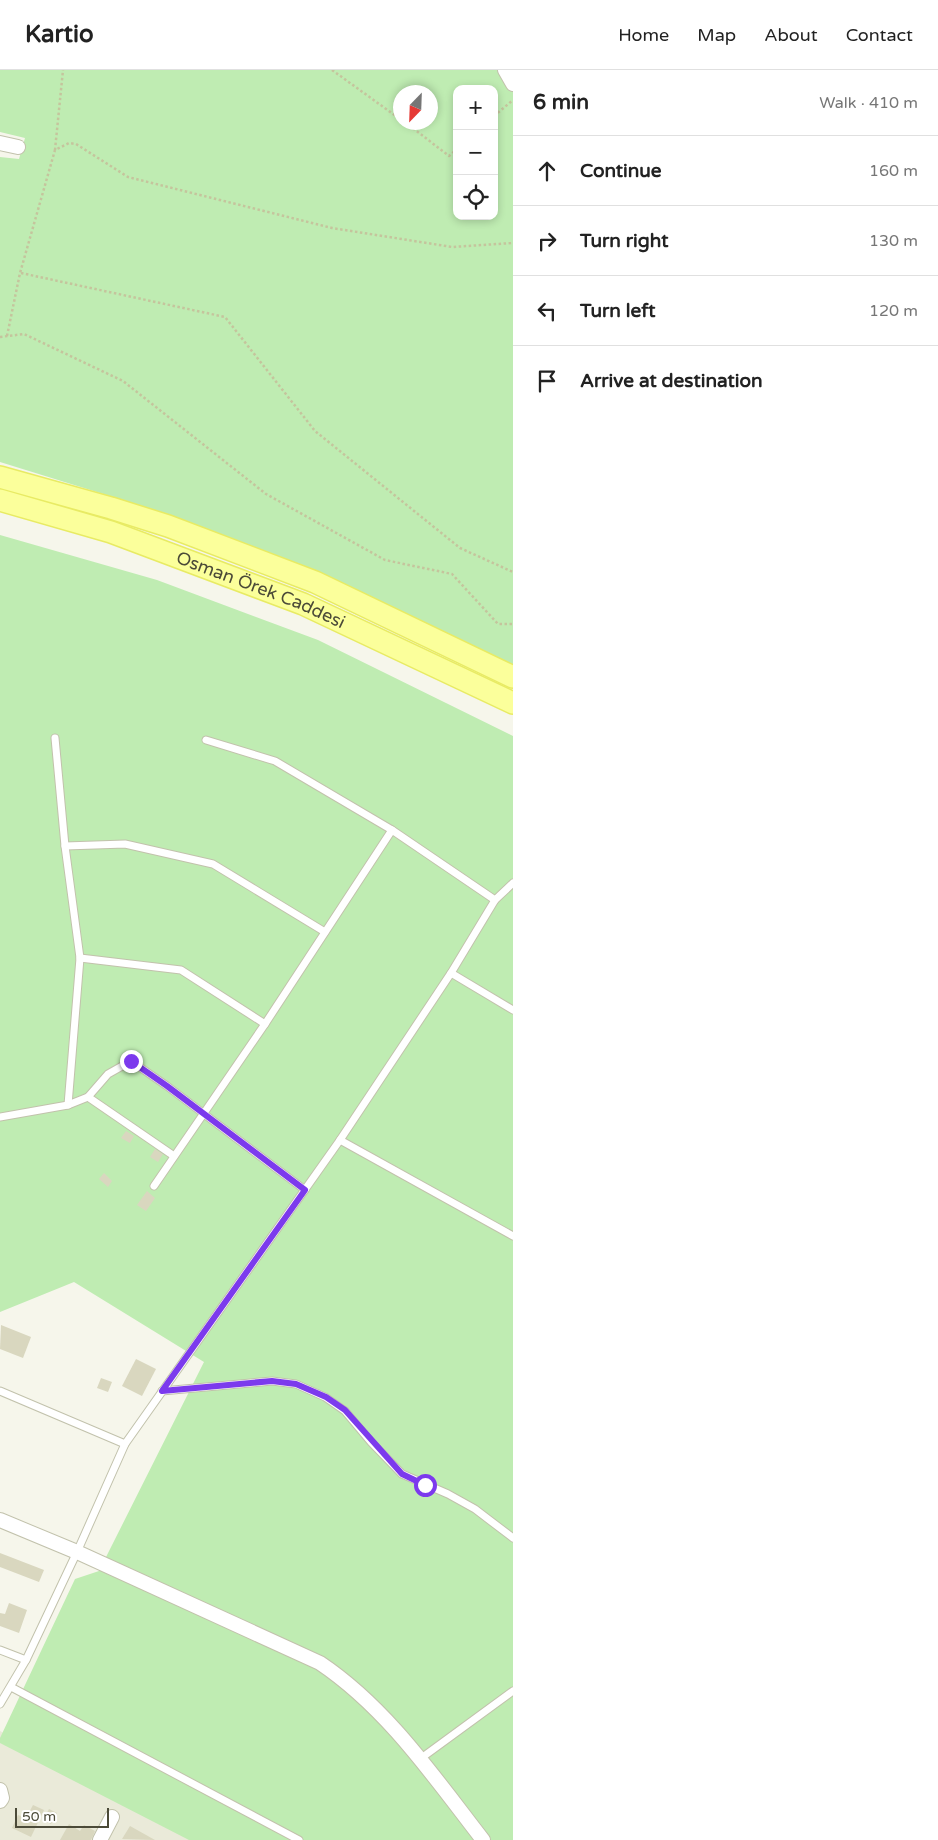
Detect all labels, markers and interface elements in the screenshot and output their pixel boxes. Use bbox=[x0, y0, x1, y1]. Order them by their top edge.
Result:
text: Kartio bbox=[25, 20, 94, 49]
text: Home bbox=[618, 24, 669, 46]
text: Map bbox=[697, 24, 736, 46]
text: About bbox=[764, 24, 818, 46]
text: Contact bbox=[846, 24, 913, 46]
north arrow bbox=[393, 85, 438, 130]
map controls bbox=[453, 85, 498, 220]
button: + bbox=[453, 85, 498, 130]
text: 6 min bbox=[533, 90, 589, 115]
text: Walk · 410 m bbox=[819, 93, 918, 113]
button: − bbox=[453, 130, 498, 175]
icon: ahead bbox=[533, 157, 561, 185]
text: Continue bbox=[580, 160, 662, 182]
text: 160 m bbox=[869, 161, 918, 181]
button: locate bbox=[453, 175, 498, 220]
icon: right bbox=[533, 227, 561, 255]
text: Turn right bbox=[580, 230, 668, 252]
text: 130 m bbox=[869, 231, 918, 251]
icon: left bbox=[533, 297, 561, 325]
text: Turn left bbox=[580, 300, 656, 322]
text: 120 m bbox=[869, 301, 918, 321]
icon: arrive bbox=[533, 367, 561, 395]
text: Arrive at destination bbox=[580, 370, 763, 392]
street label: Osman Örek Caddesi bbox=[173, 546, 349, 633]
route end bbox=[120, 1050, 143, 1073]
route start bbox=[414, 1474, 437, 1497]
scale bar bbox=[15, 1805, 109, 1828]
text: 50 m bbox=[22, 1808, 56, 1825]

